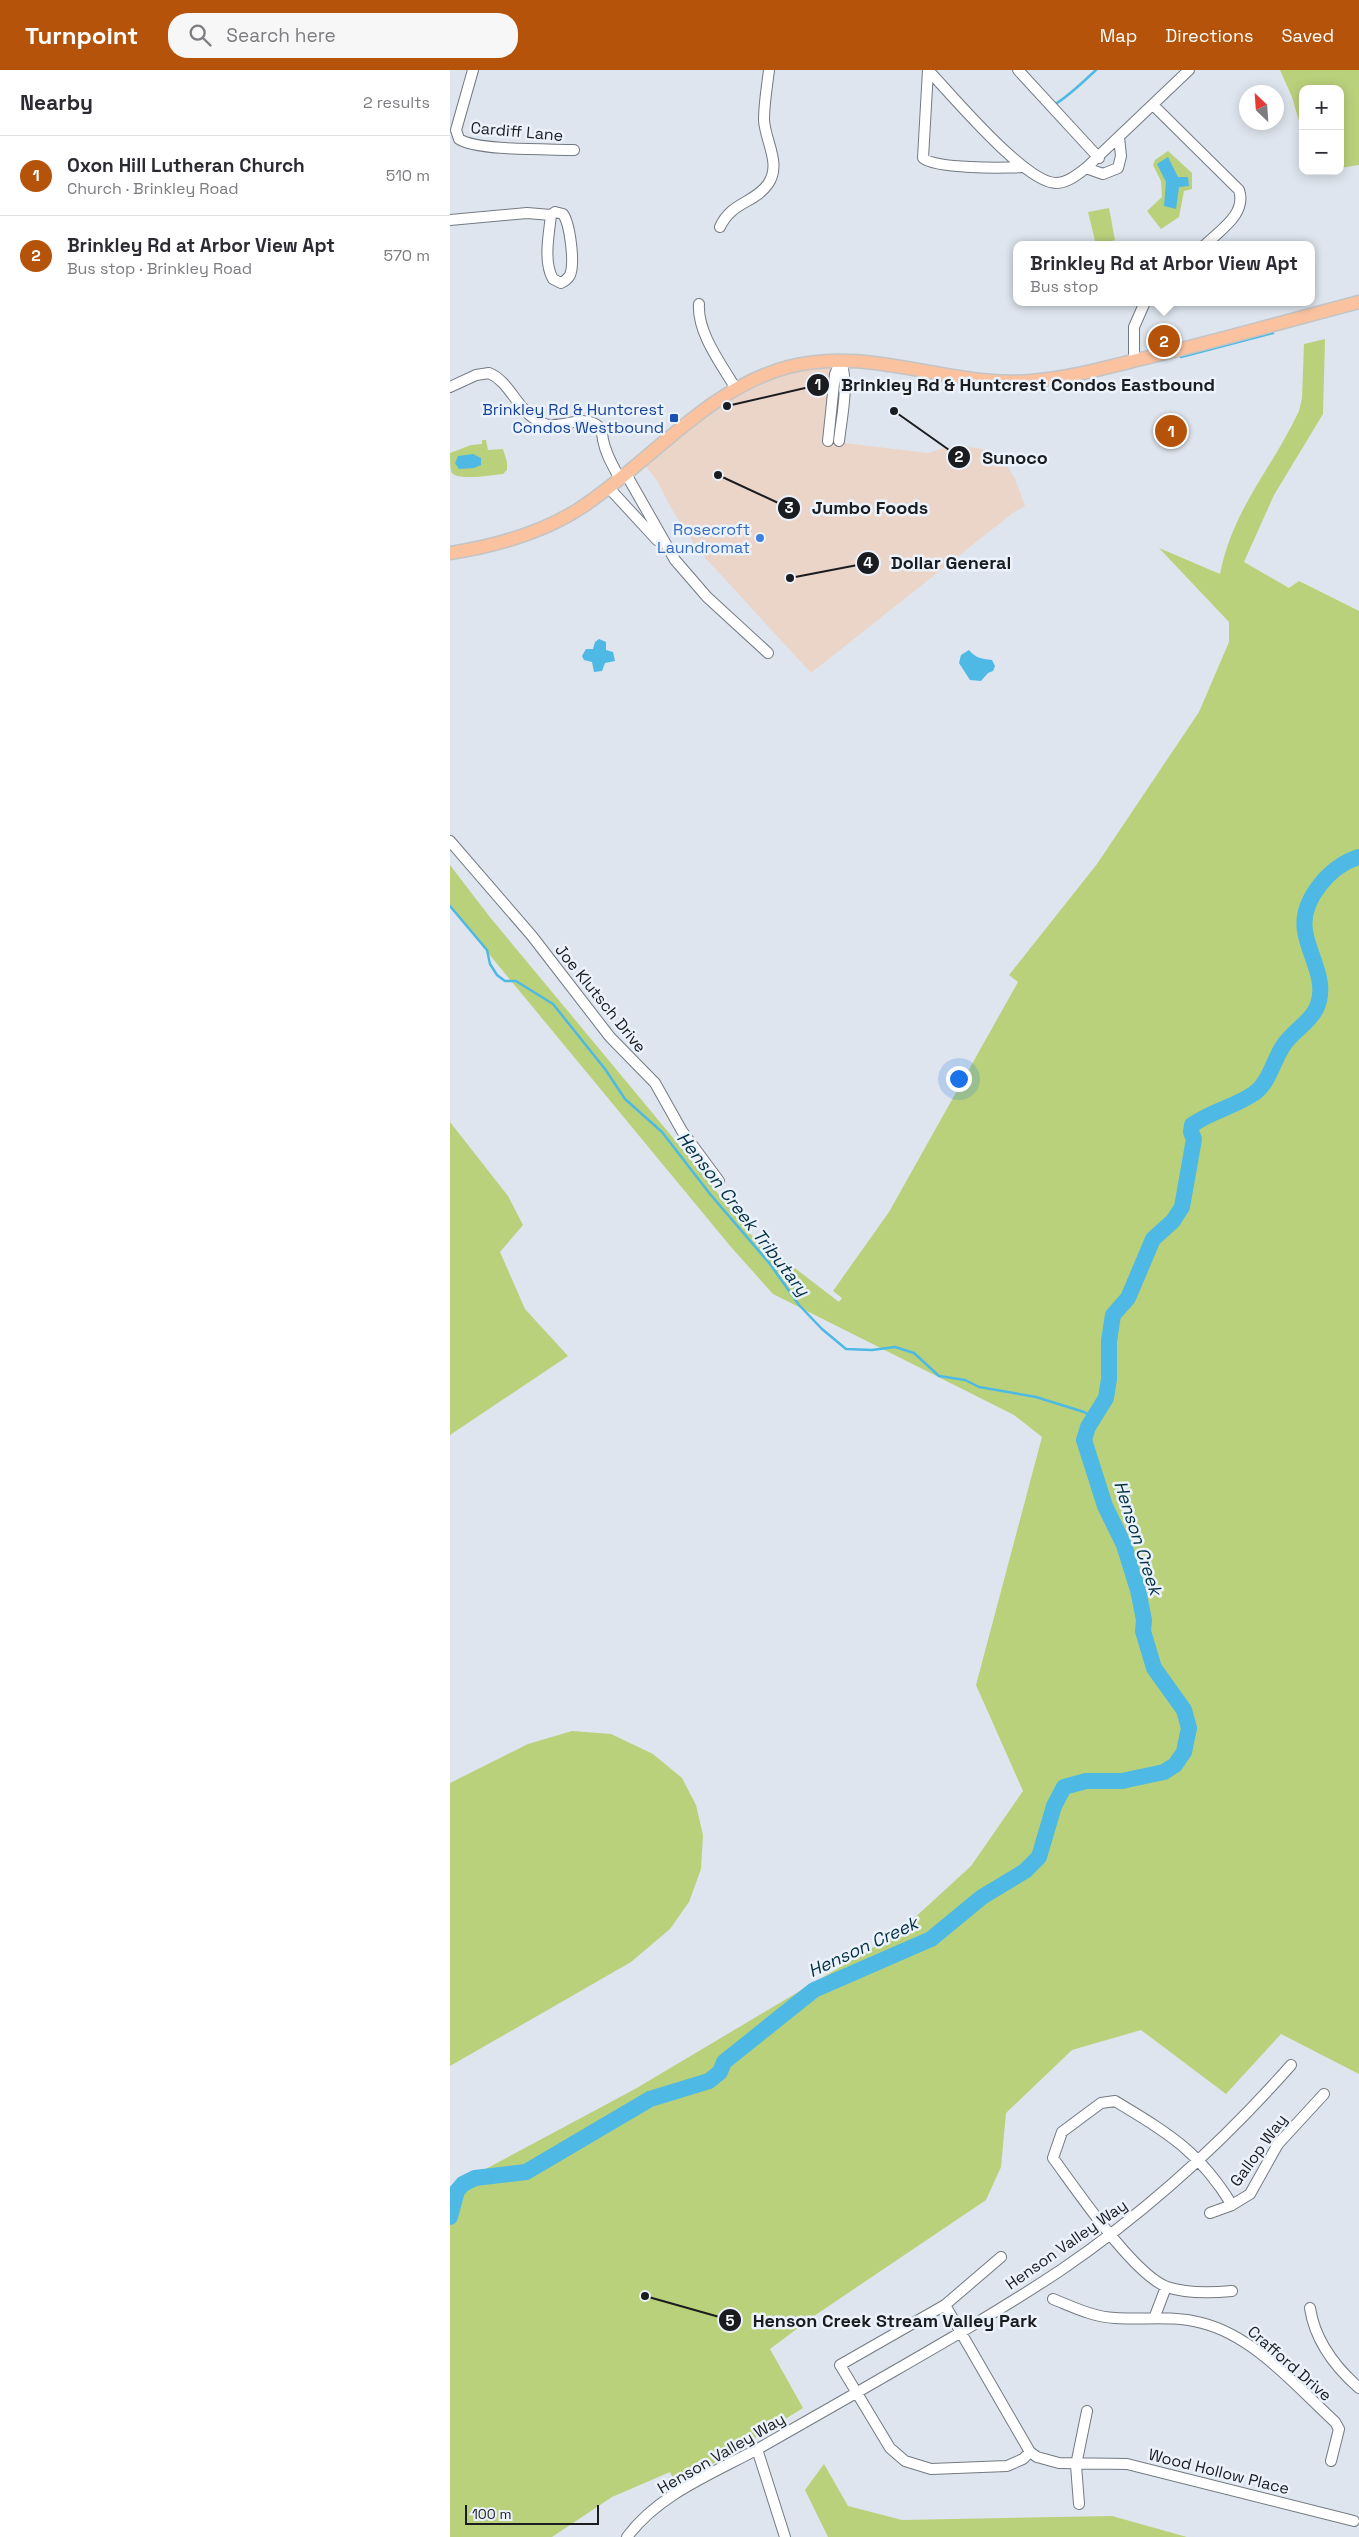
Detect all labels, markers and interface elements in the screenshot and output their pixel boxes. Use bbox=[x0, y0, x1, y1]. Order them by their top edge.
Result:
search box bbox=[168, 13, 518, 58]
text: Turnpoint bbox=[25, 20, 138, 51]
icon: search bbox=[186, 21, 214, 49]
text: Search here bbox=[226, 23, 336, 48]
text: Map bbox=[1100, 24, 1137, 47]
text: Directions bbox=[1165, 24, 1254, 47]
text: Saved bbox=[1282, 24, 1334, 47]
north arrow bbox=[1239, 85, 1284, 130]
map controls bbox=[1299, 85, 1344, 175]
button: + bbox=[1299, 85, 1344, 130]
text: Nearby bbox=[20, 89, 93, 116]
text: 2 results bbox=[363, 92, 430, 113]
street label: Cardiff Lane bbox=[470, 117, 564, 146]
button: − bbox=[1299, 130, 1344, 175]
text: Oxon Hill Lutheran Church bbox=[67, 153, 305, 178]
text: 1 bbox=[32, 165, 40, 186]
text: 510 m bbox=[386, 165, 430, 186]
text: Church · Brinkley Road bbox=[67, 178, 239, 199]
text: Brinkley Rd at Arbor View Apt bbox=[67, 233, 335, 258]
popup bbox=[1013, 241, 1315, 306]
text: 2 bbox=[31, 245, 41, 266]
text: 570 m bbox=[384, 245, 430, 266]
text: Brinkley Rd at Arbor View Apt bbox=[1030, 251, 1298, 276]
text: Bus stop · Brinkley Road bbox=[67, 258, 252, 279]
text: Bus stop bbox=[1030, 276, 1099, 297]
pin: 2 bbox=[1148, 322, 1180, 360]
callout: Brinkley Rd & Huntcrest Condos Eastbound bbox=[806, 368, 1225, 401]
text: Brinkley Rd & Huntcrest Condos Eastbound bbox=[841, 373, 1215, 396]
text: 1 bbox=[815, 375, 821, 394]
place label: Brinkley Rd & Huntcrest Condos Westbound bbox=[482, 399, 664, 438]
marker: Brinkley Rd & Huntcrest Condos Westbound bbox=[668, 412, 680, 424]
pin: 1 bbox=[1155, 412, 1187, 450]
callout: Sunoco bbox=[947, 441, 1058, 474]
text: Sunoco bbox=[982, 446, 1048, 469]
text: 2 bbox=[955, 447, 964, 466]
callout: Jumbo Foods bbox=[777, 491, 938, 524]
text: Jumbo Foods bbox=[812, 496, 928, 519]
text: 3 bbox=[784, 498, 794, 517]
place label: Rosecroft Laundromat bbox=[657, 519, 750, 558]
marker: Rosecroft Laundromat bbox=[754, 532, 766, 544]
callout: Dollar General bbox=[856, 546, 1021, 579]
text: Dollar General bbox=[891, 551, 1011, 574]
text: 4 bbox=[863, 553, 873, 572]
street label: Joe Klutsch Drive bbox=[550, 940, 651, 1057]
your location bbox=[946, 1066, 972, 1092]
water label: Henson Creek Tributary bbox=[672, 1127, 815, 1301]
water label: Henson Creek bbox=[1109, 1478, 1168, 1600]
water label: Henson Creek bbox=[804, 1910, 924, 1982]
street label: Gallop Way bbox=[1225, 2110, 1292, 2191]
street label: Henson Valley Way bbox=[1001, 2194, 1131, 2294]
callout: Henson Creek Stream Valley Park bbox=[717, 2304, 1047, 2337]
text: Henson Creek Stream Valley Park bbox=[753, 2309, 1037, 2332]
text: 5 bbox=[725, 2311, 735, 2330]
street label: Crafford Drive bbox=[1243, 2321, 1336, 2406]
street label: Henson Valley Way bbox=[654, 2408, 789, 2499]
street label: Wood Hollow Place bbox=[1146, 2444, 1291, 2499]
scale bar bbox=[465, 2502, 599, 2525]
text: 100 m bbox=[472, 2505, 511, 2523]

